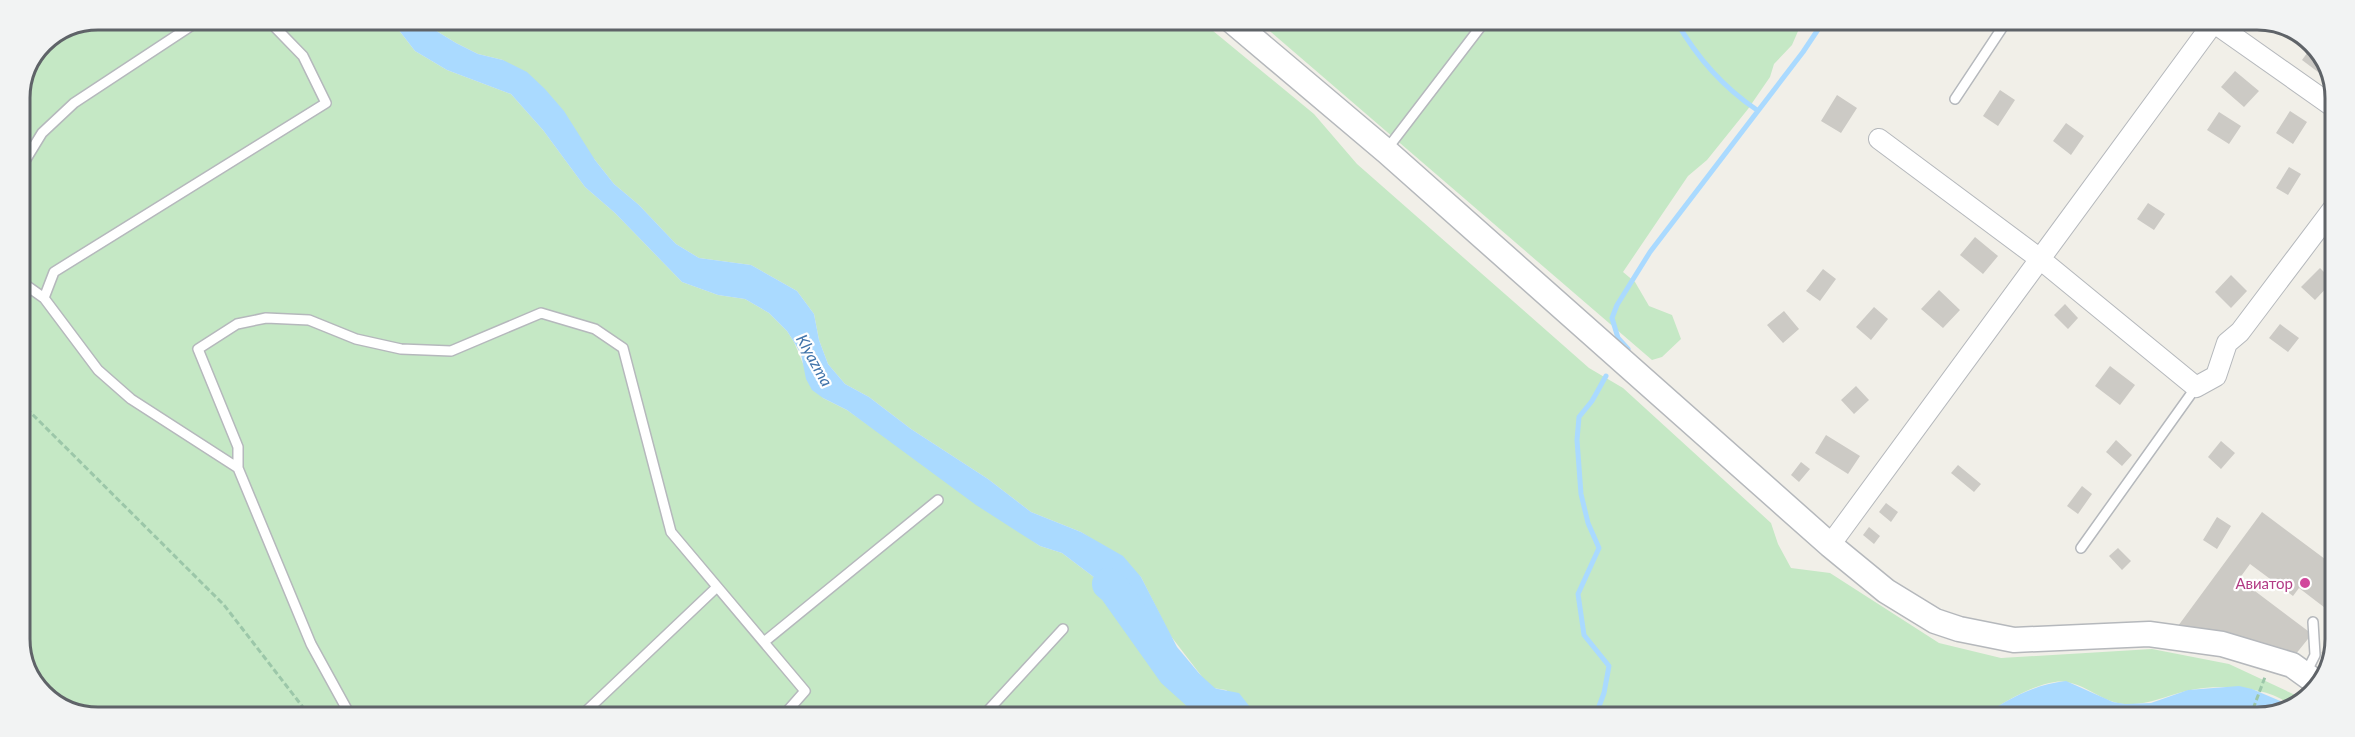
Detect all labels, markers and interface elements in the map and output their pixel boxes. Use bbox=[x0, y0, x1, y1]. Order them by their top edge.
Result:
water label: Klyazma bbox=[793, 331, 837, 389]
place label: Авиатор bbox=[2235, 574, 2293, 592]
marker: Авиатор bbox=[2298, 576, 2312, 590]

